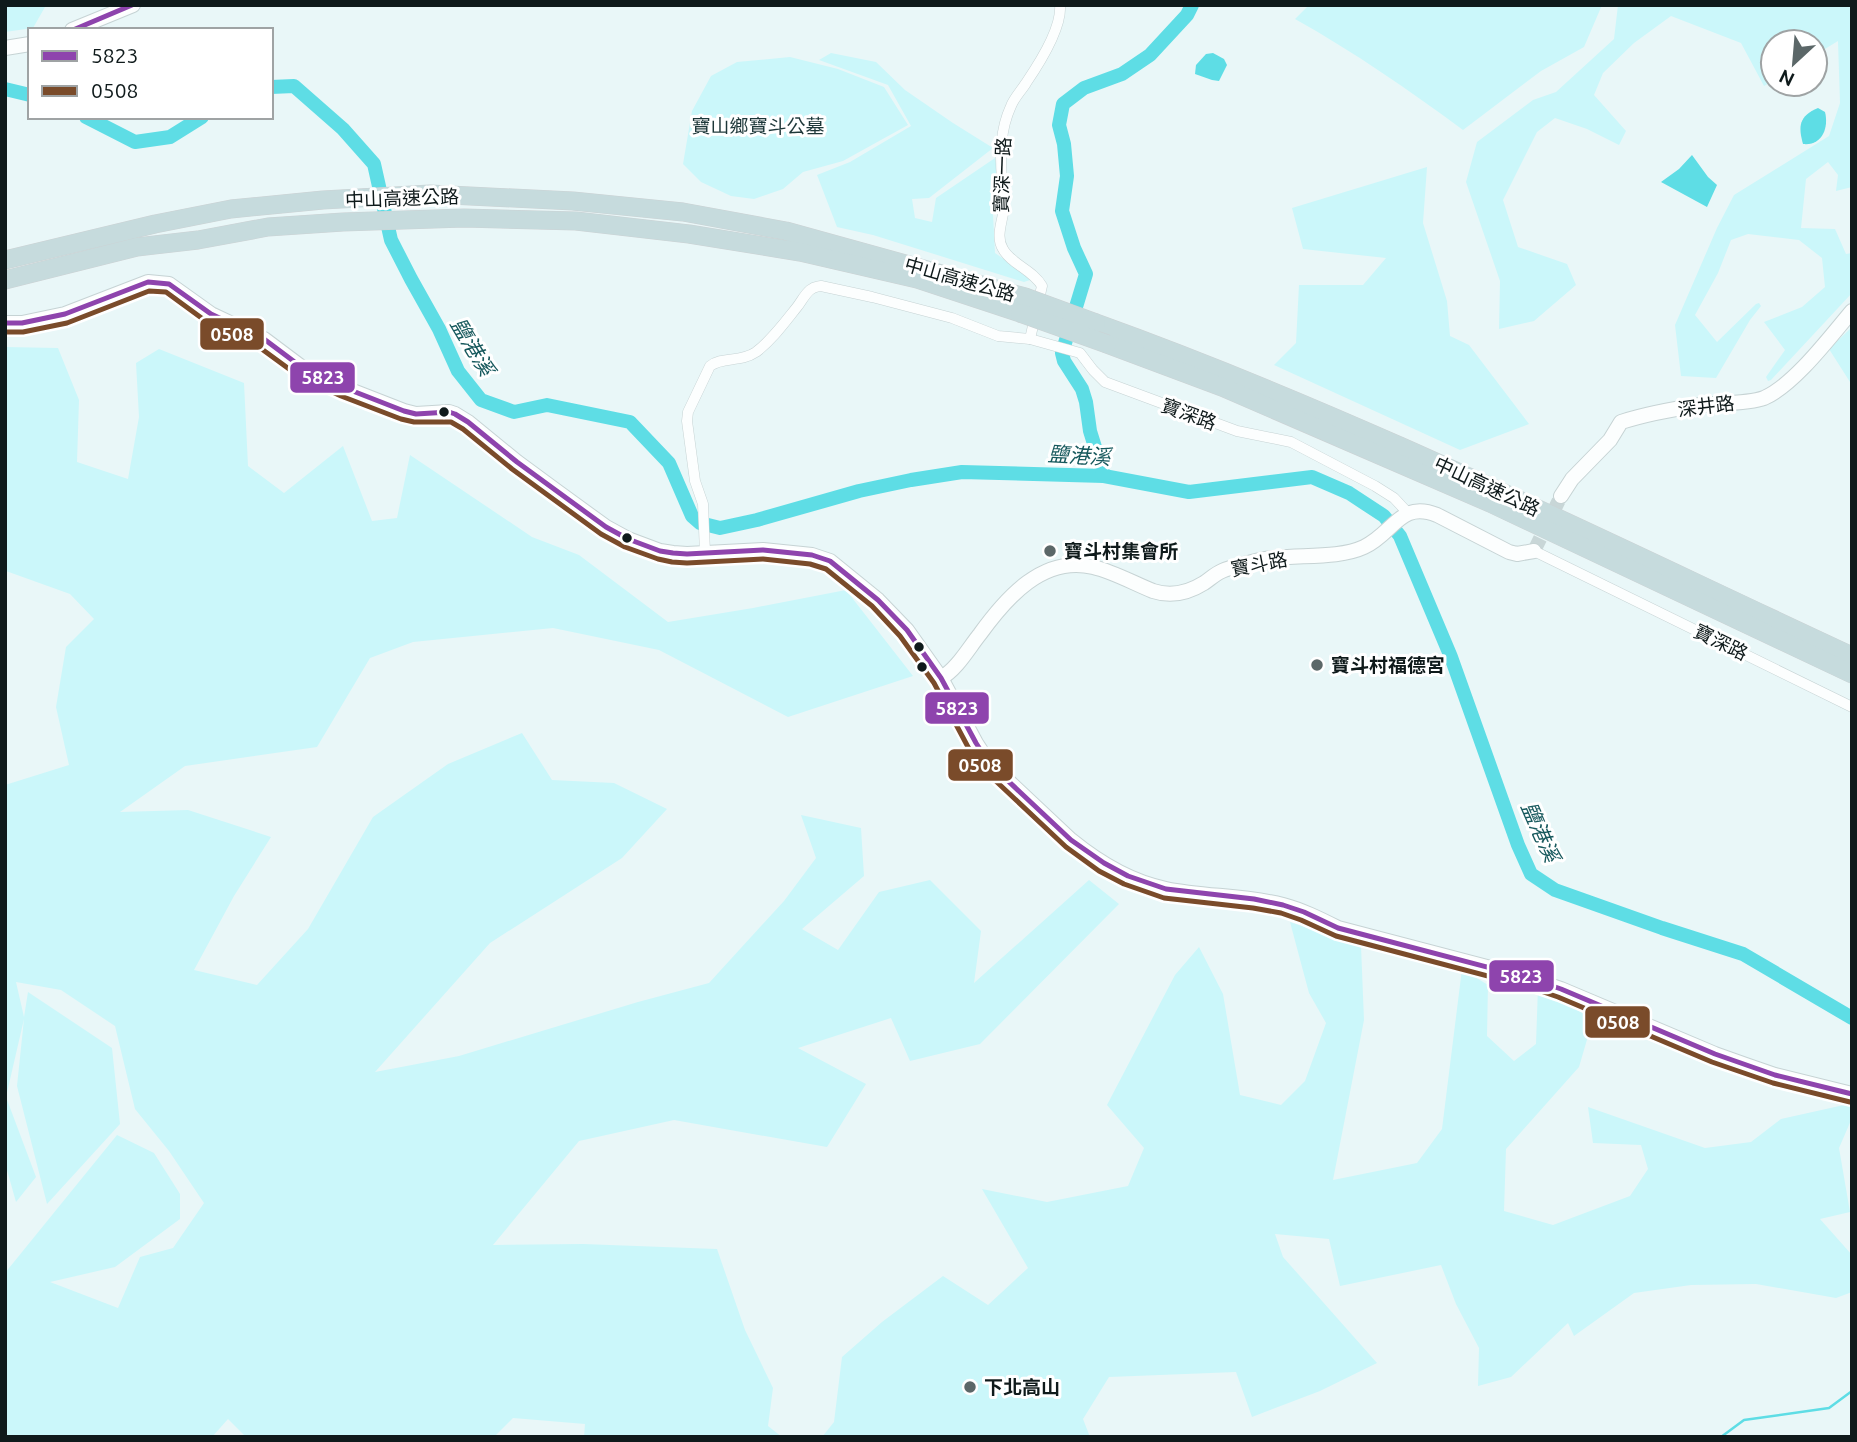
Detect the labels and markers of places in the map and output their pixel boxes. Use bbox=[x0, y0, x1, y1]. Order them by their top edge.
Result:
unlabelled marker bbox=[437, 405, 451, 419]
unlabelled marker bbox=[620, 531, 634, 545]
place label: 寶斗村集會所 bbox=[1064, 540, 1178, 562]
marker: 寶斗村集會所 bbox=[1042, 543, 1058, 559]
unlabelled marker bbox=[912, 640, 926, 654]
place label: 寶斗村福德宮 bbox=[1331, 654, 1445, 676]
marker: 寶斗村福德宮 bbox=[1309, 657, 1325, 673]
unlabelled marker bbox=[915, 660, 929, 674]
place label: 下北高山 bbox=[984, 1376, 1060, 1398]
marker: 下北高山 bbox=[962, 1379, 978, 1395]

